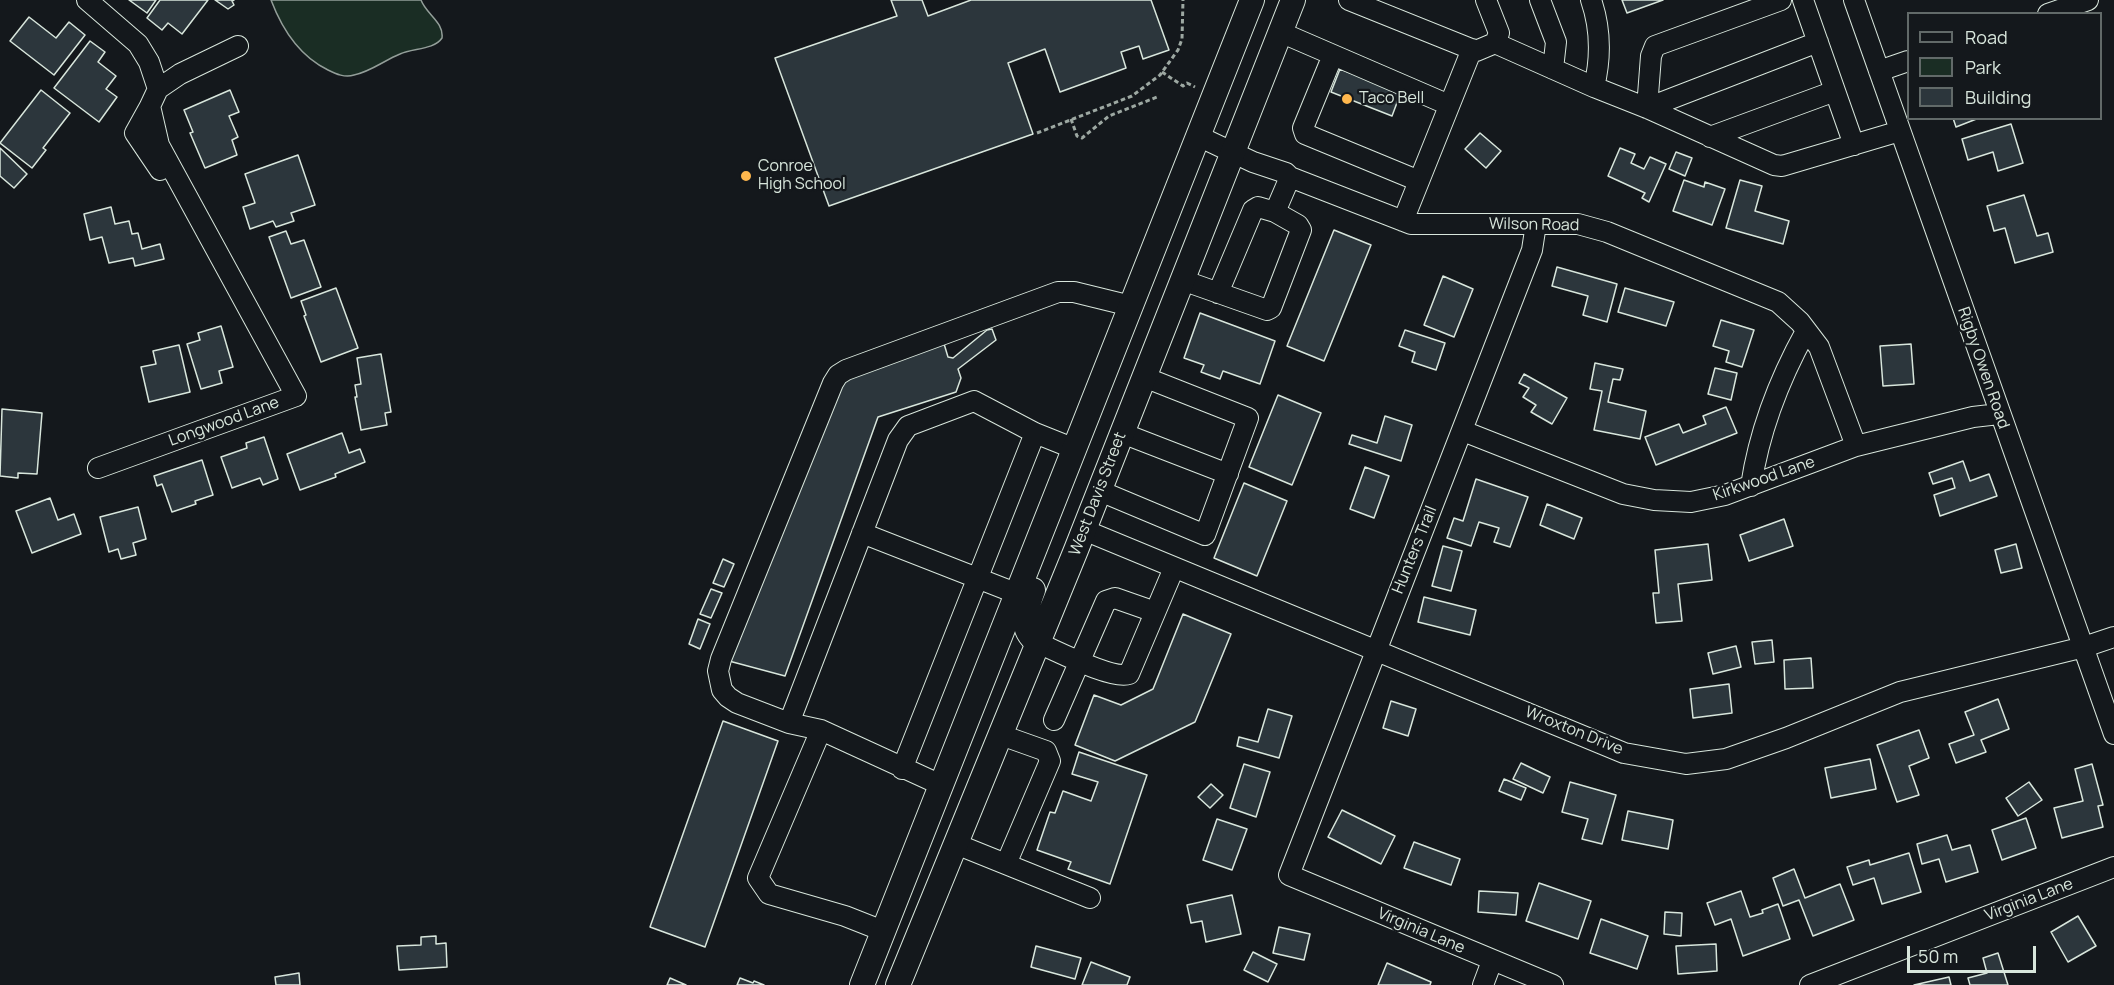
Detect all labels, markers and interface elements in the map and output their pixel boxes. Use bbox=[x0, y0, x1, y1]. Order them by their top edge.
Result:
legend bbox=[1907, 12, 2102, 120]
text: Road bbox=[1965, 25, 2008, 49]
text: Park bbox=[1965, 55, 2001, 79]
text: Building bbox=[1965, 85, 2031, 109]
place label: Taco Bell bbox=[1359, 89, 1424, 109]
marker: Taco Bell bbox=[1340, 92, 1354, 106]
place label: Conroe High School bbox=[758, 157, 846, 195]
marker: Conroe High School bbox=[739, 169, 753, 183]
street label: Wilson Road bbox=[1489, 215, 1579, 235]
street label: Rigby Owen Road bbox=[1953, 305, 2013, 431]
street label: Longwood Lane bbox=[166, 393, 282, 451]
street label: West Davis Street bbox=[1066, 429, 1130, 559]
street label: Kirkwood Lane bbox=[1711, 453, 1817, 505]
street label: Hunters Trail bbox=[1389, 503, 1441, 597]
street label: Wroxton Drive bbox=[1522, 703, 1626, 759]
street label: Virginia Lane bbox=[1982, 874, 2076, 926]
street label: Virginia Lane bbox=[1374, 904, 1468, 958]
scale bar bbox=[1910, 934, 2039, 972]
text: 50 m bbox=[1918, 944, 1958, 968]

